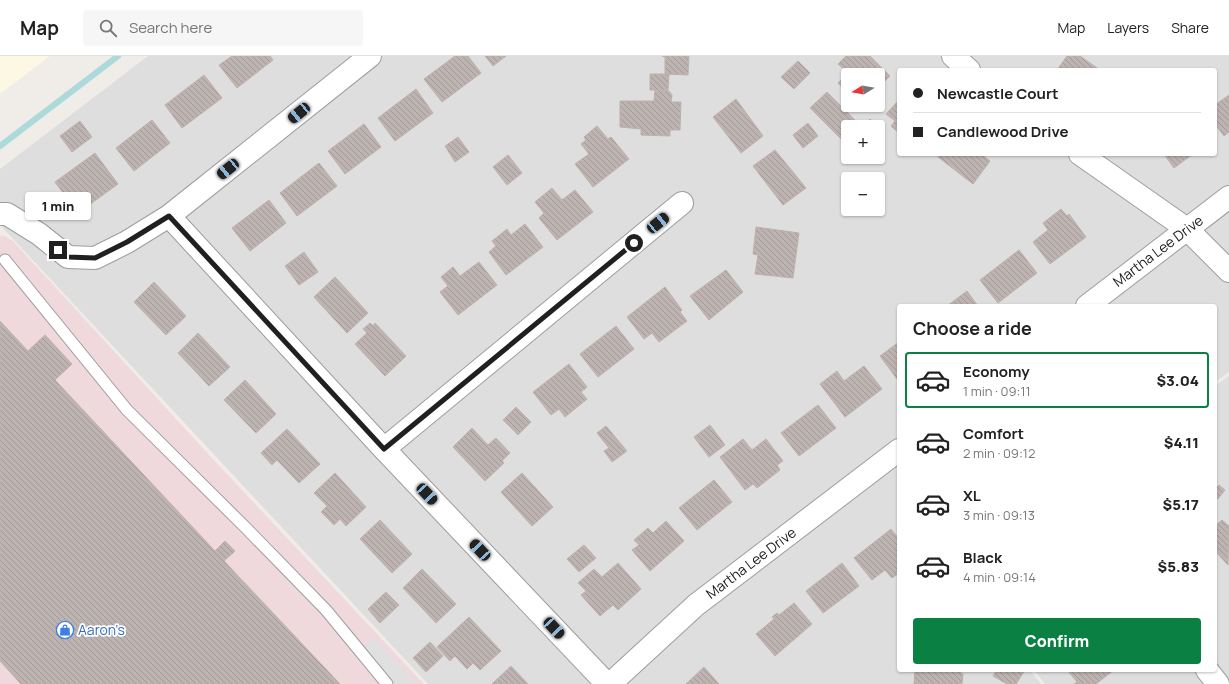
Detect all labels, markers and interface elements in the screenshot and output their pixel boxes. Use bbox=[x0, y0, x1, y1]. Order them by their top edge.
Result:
search box bbox=[83, 10, 363, 46]
text: Map bbox=[20, 15, 59, 41]
icon: search bbox=[97, 17, 119, 39]
text: Search here bbox=[129, 17, 212, 38]
text: Map bbox=[1057, 18, 1085, 37]
text: Layers bbox=[1107, 18, 1149, 37]
text: Share bbox=[1171, 18, 1209, 37]
north arrow bbox=[841, 68, 885, 112]
map controls bbox=[841, 68, 885, 216]
text: Newcastle Court bbox=[937, 83, 1058, 104]
car bbox=[286, 101, 312, 125]
button: + bbox=[841, 120, 885, 164]
text: Candlewood Drive bbox=[937, 121, 1068, 142]
car bbox=[215, 157, 241, 181]
button: − bbox=[841, 172, 885, 216]
callout: 1 min bbox=[25, 192, 91, 220]
text: 1 min bbox=[42, 197, 74, 215]
street label: Martha Lee Drive bbox=[1109, 210, 1207, 291]
car bbox=[645, 211, 671, 235]
route start bbox=[625, 234, 643, 252]
route end bbox=[49, 241, 67, 259]
text: Choose a ride bbox=[913, 316, 1032, 340]
text: Economy bbox=[963, 361, 1030, 382]
icon: car bbox=[915, 362, 951, 398]
text: $3.04 bbox=[1156, 370, 1199, 391]
text: 1 min · 09:11 bbox=[963, 382, 1031, 400]
text: Comfort bbox=[963, 423, 1024, 444]
icon: car bbox=[915, 424, 951, 460]
text: $4.11 bbox=[1164, 432, 1199, 453]
text: 2 min · 09:12 bbox=[963, 444, 1035, 462]
car bbox=[414, 481, 440, 507]
text: XL bbox=[963, 485, 981, 506]
icon: car bbox=[915, 486, 951, 522]
text: $5.17 bbox=[1163, 494, 1199, 515]
text: 3 min · 09:13 bbox=[963, 506, 1035, 524]
street label: Martha Lee Drive bbox=[702, 522, 800, 603]
car bbox=[467, 537, 493, 563]
text: Black bbox=[963, 547, 1002, 568]
icon: car bbox=[915, 548, 951, 584]
text: $5.83 bbox=[1158, 556, 1199, 577]
text: 4 min · 09:14 bbox=[963, 568, 1036, 586]
car bbox=[541, 615, 567, 641]
button: Confirm bbox=[913, 618, 1201, 664]
shop icon: Aaron's bbox=[55, 620, 75, 640]
place label: Aaron's bbox=[78, 620, 125, 639]

